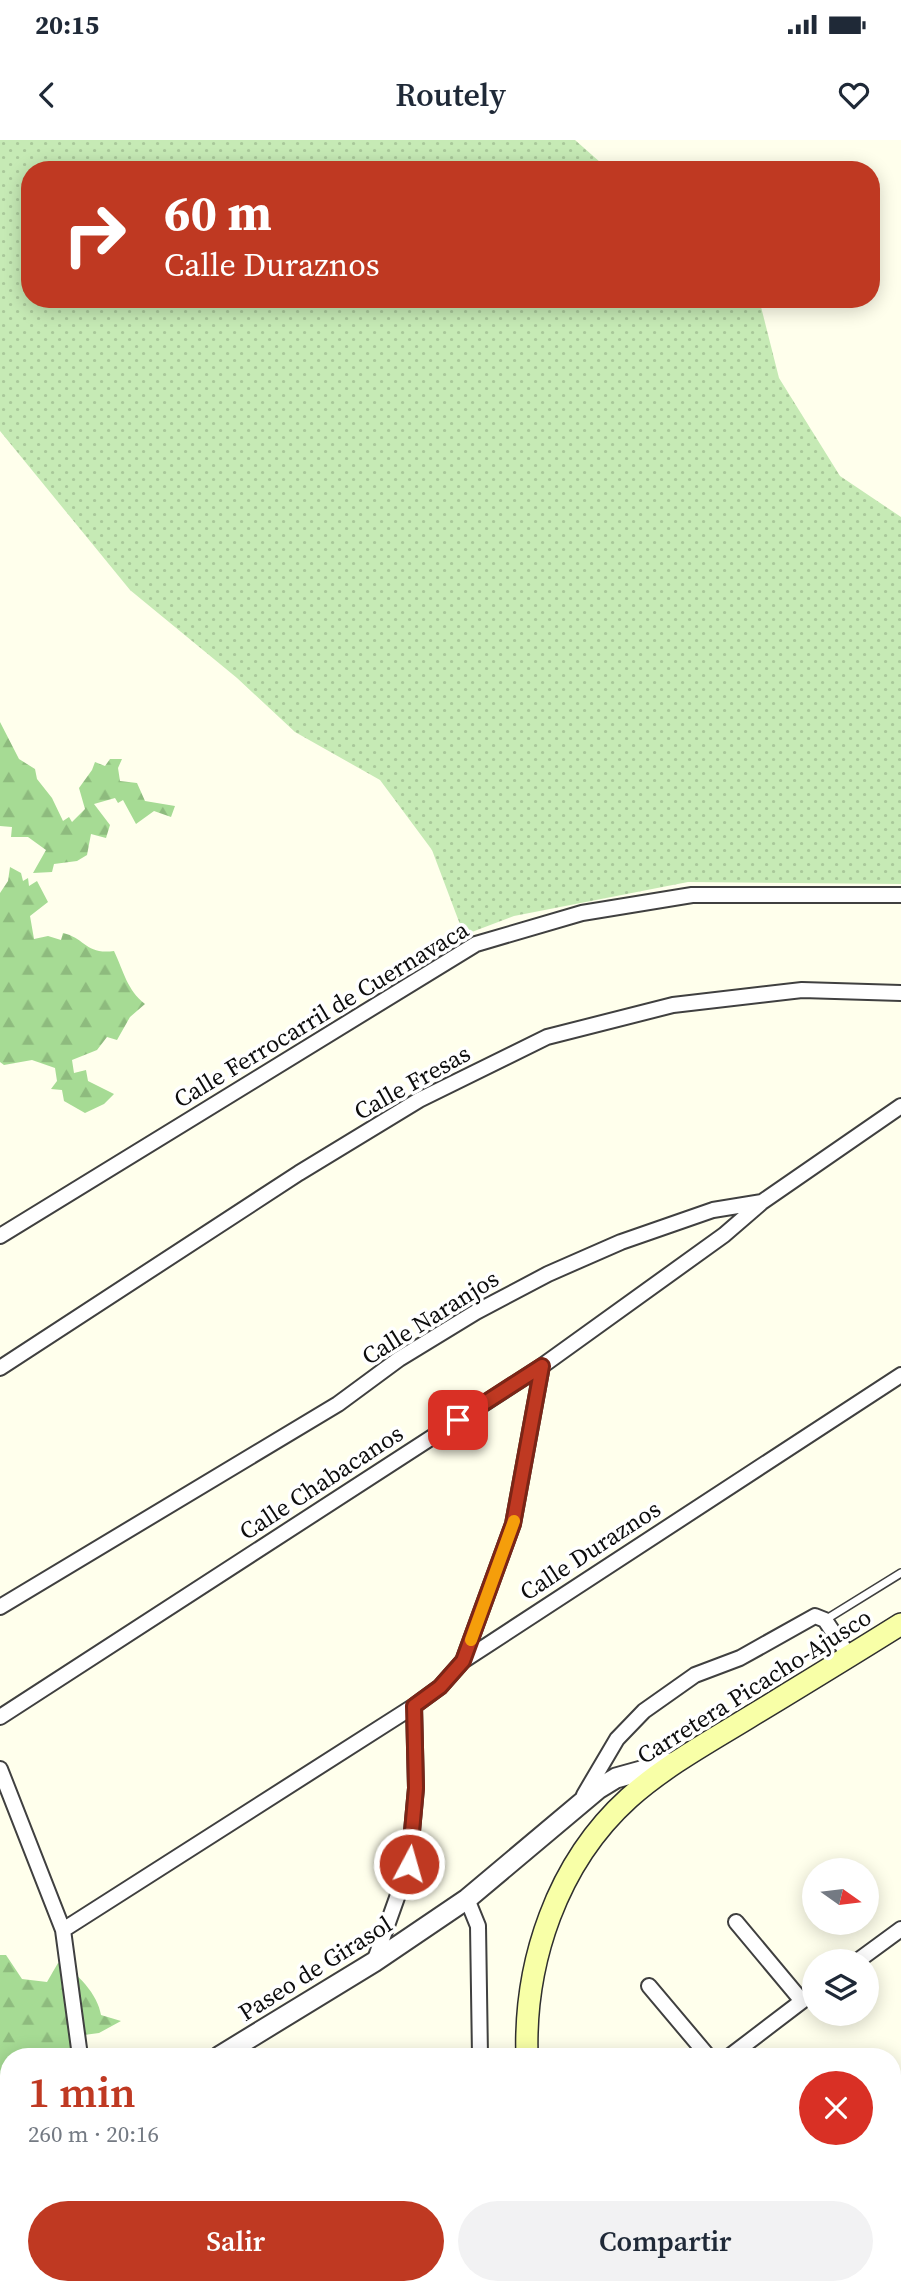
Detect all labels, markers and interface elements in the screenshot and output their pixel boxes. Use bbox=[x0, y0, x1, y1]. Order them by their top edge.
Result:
text: 20:15 bbox=[35, 7, 99, 43]
text: Routely bbox=[395, 73, 506, 117]
icon: back bbox=[28, 76, 66, 114]
icon: heart bbox=[835, 76, 873, 114]
text: 60 m bbox=[164, 179, 272, 246]
icon: right bbox=[49, 189, 140, 280]
text: Calle Duraznos bbox=[164, 243, 380, 287]
street label: Calle Ferrocarril de Cuernavaca bbox=[167, 912, 475, 1115]
street label: Calle Fresas bbox=[348, 1037, 476, 1127]
street label: Calle Naranjos bbox=[355, 1262, 505, 1372]
pin bbox=[428, 1390, 488, 1450]
icon: arrive bbox=[439, 1401, 477, 1439]
street label: Calle Chabacanos bbox=[233, 1417, 409, 1547]
street label: Calle Duraznos bbox=[513, 1492, 667, 1608]
street label: Carretera Picacho-Ajusco bbox=[631, 1600, 877, 1772]
position arrow bbox=[372, 1827, 446, 1901]
north arrow bbox=[802, 1858, 878, 1936]
map controls bbox=[802, 1858, 879, 2026]
street label: Paseo de Girasol bbox=[232, 1908, 398, 2028]
button: layers bbox=[802, 1949, 879, 2026]
text: 1 min bbox=[28, 2063, 136, 2121]
button: close bbox=[799, 2071, 873, 2145]
text: 260 m · 20:16 bbox=[28, 2118, 159, 2150]
button: Salir bbox=[28, 2201, 444, 2281]
button: Compartir bbox=[458, 2201, 873, 2281]

